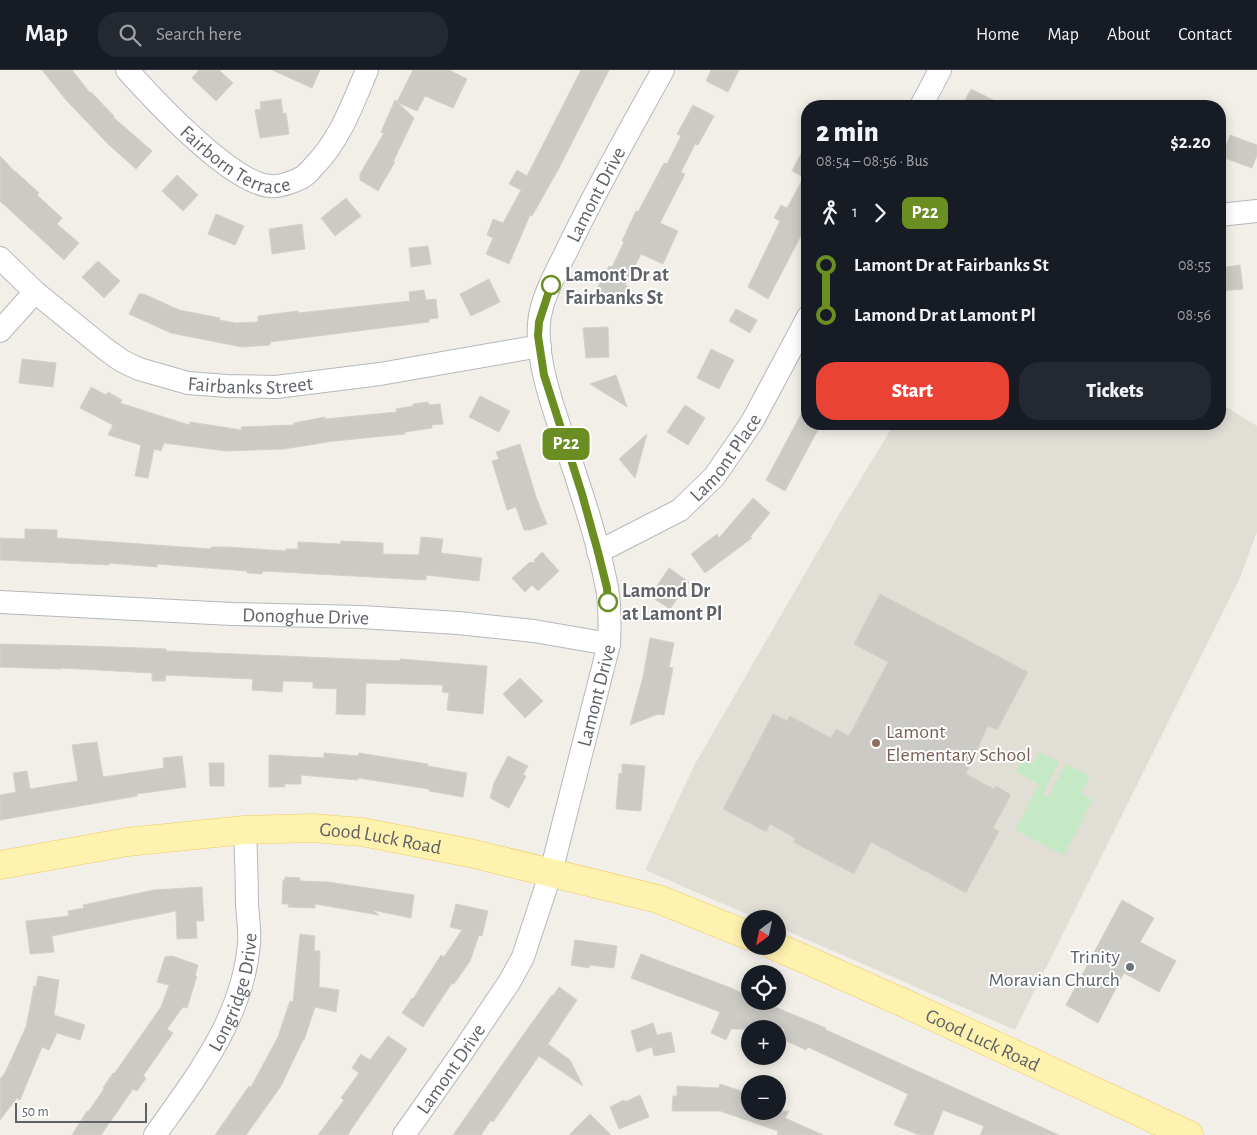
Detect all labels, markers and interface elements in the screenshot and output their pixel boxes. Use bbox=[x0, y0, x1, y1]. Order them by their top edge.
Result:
search box bbox=[98, 12, 448, 57]
icon: search bbox=[116, 21, 144, 49]
text: Map bbox=[25, 22, 68, 46]
text: Search here bbox=[156, 25, 242, 44]
text: Home bbox=[976, 26, 1019, 44]
text: Map bbox=[1047, 26, 1079, 44]
text: About bbox=[1107, 26, 1150, 44]
text: Contact bbox=[1178, 26, 1232, 44]
text: 2 min bbox=[816, 119, 879, 147]
street label: Fairborn Terrace bbox=[176, 122, 293, 197]
text: $2.20 bbox=[1170, 133, 1211, 152]
street label: Lamont Drive bbox=[563, 144, 629, 246]
text: 08:54 – 08:56 · Bus bbox=[816, 153, 929, 169]
icon: walk bbox=[816, 199, 844, 227]
icon: forward bbox=[866, 199, 894, 227]
text: 1 bbox=[852, 204, 858, 220]
text: P22 bbox=[912, 204, 938, 222]
text: Lamont Dr at Fairbanks St bbox=[854, 256, 1049, 275]
text: 08:55 bbox=[1178, 257, 1211, 273]
place label: Lamont Dr at Fairbanks St bbox=[565, 265, 669, 308]
marker: Lamont Dr at Fairbanks St bbox=[541, 275, 561, 295]
text: Lamond Dr at Lamont Pl bbox=[854, 306, 1036, 325]
text: 08:56 bbox=[1177, 307, 1211, 323]
button: Start bbox=[816, 362, 1009, 420]
button: Tickets bbox=[1019, 362, 1211, 420]
street label: Fairbanks Street bbox=[187, 373, 315, 398]
street label: Lamont Place bbox=[686, 411, 765, 506]
line badge: P22 bbox=[537, 428, 595, 460]
text: P22 bbox=[553, 435, 579, 453]
place label: Lamond Dr at Lamont Pl bbox=[622, 581, 722, 624]
marker: Lamond Dr at Lamont Pl bbox=[598, 592, 618, 612]
street label: Donoghue Drive bbox=[242, 605, 370, 628]
street label: Lamont Drive bbox=[574, 642, 619, 749]
place label: Lamont Elementary School bbox=[886, 722, 1031, 765]
marker: Lamont Elementary School bbox=[870, 737, 882, 749]
street label: Good Luck Road bbox=[319, 820, 443, 858]
north arrow bbox=[741, 910, 786, 955]
map controls bbox=[741, 910, 786, 1120]
street label: Longridge Drive bbox=[205, 933, 260, 1055]
place label: Trinity Moravian Church bbox=[988, 947, 1120, 990]
marker: Trinity Moravian Church bbox=[1124, 961, 1136, 973]
button: locate bbox=[741, 965, 786, 1010]
street label: Good Luck Road bbox=[922, 1005, 1043, 1075]
button: + bbox=[741, 1020, 786, 1065]
street label: Lamont Drive bbox=[413, 1021, 489, 1118]
button: − bbox=[741, 1075, 786, 1120]
scale bar bbox=[15, 1100, 148, 1123]
text: 50 m bbox=[22, 1105, 49, 1119]

